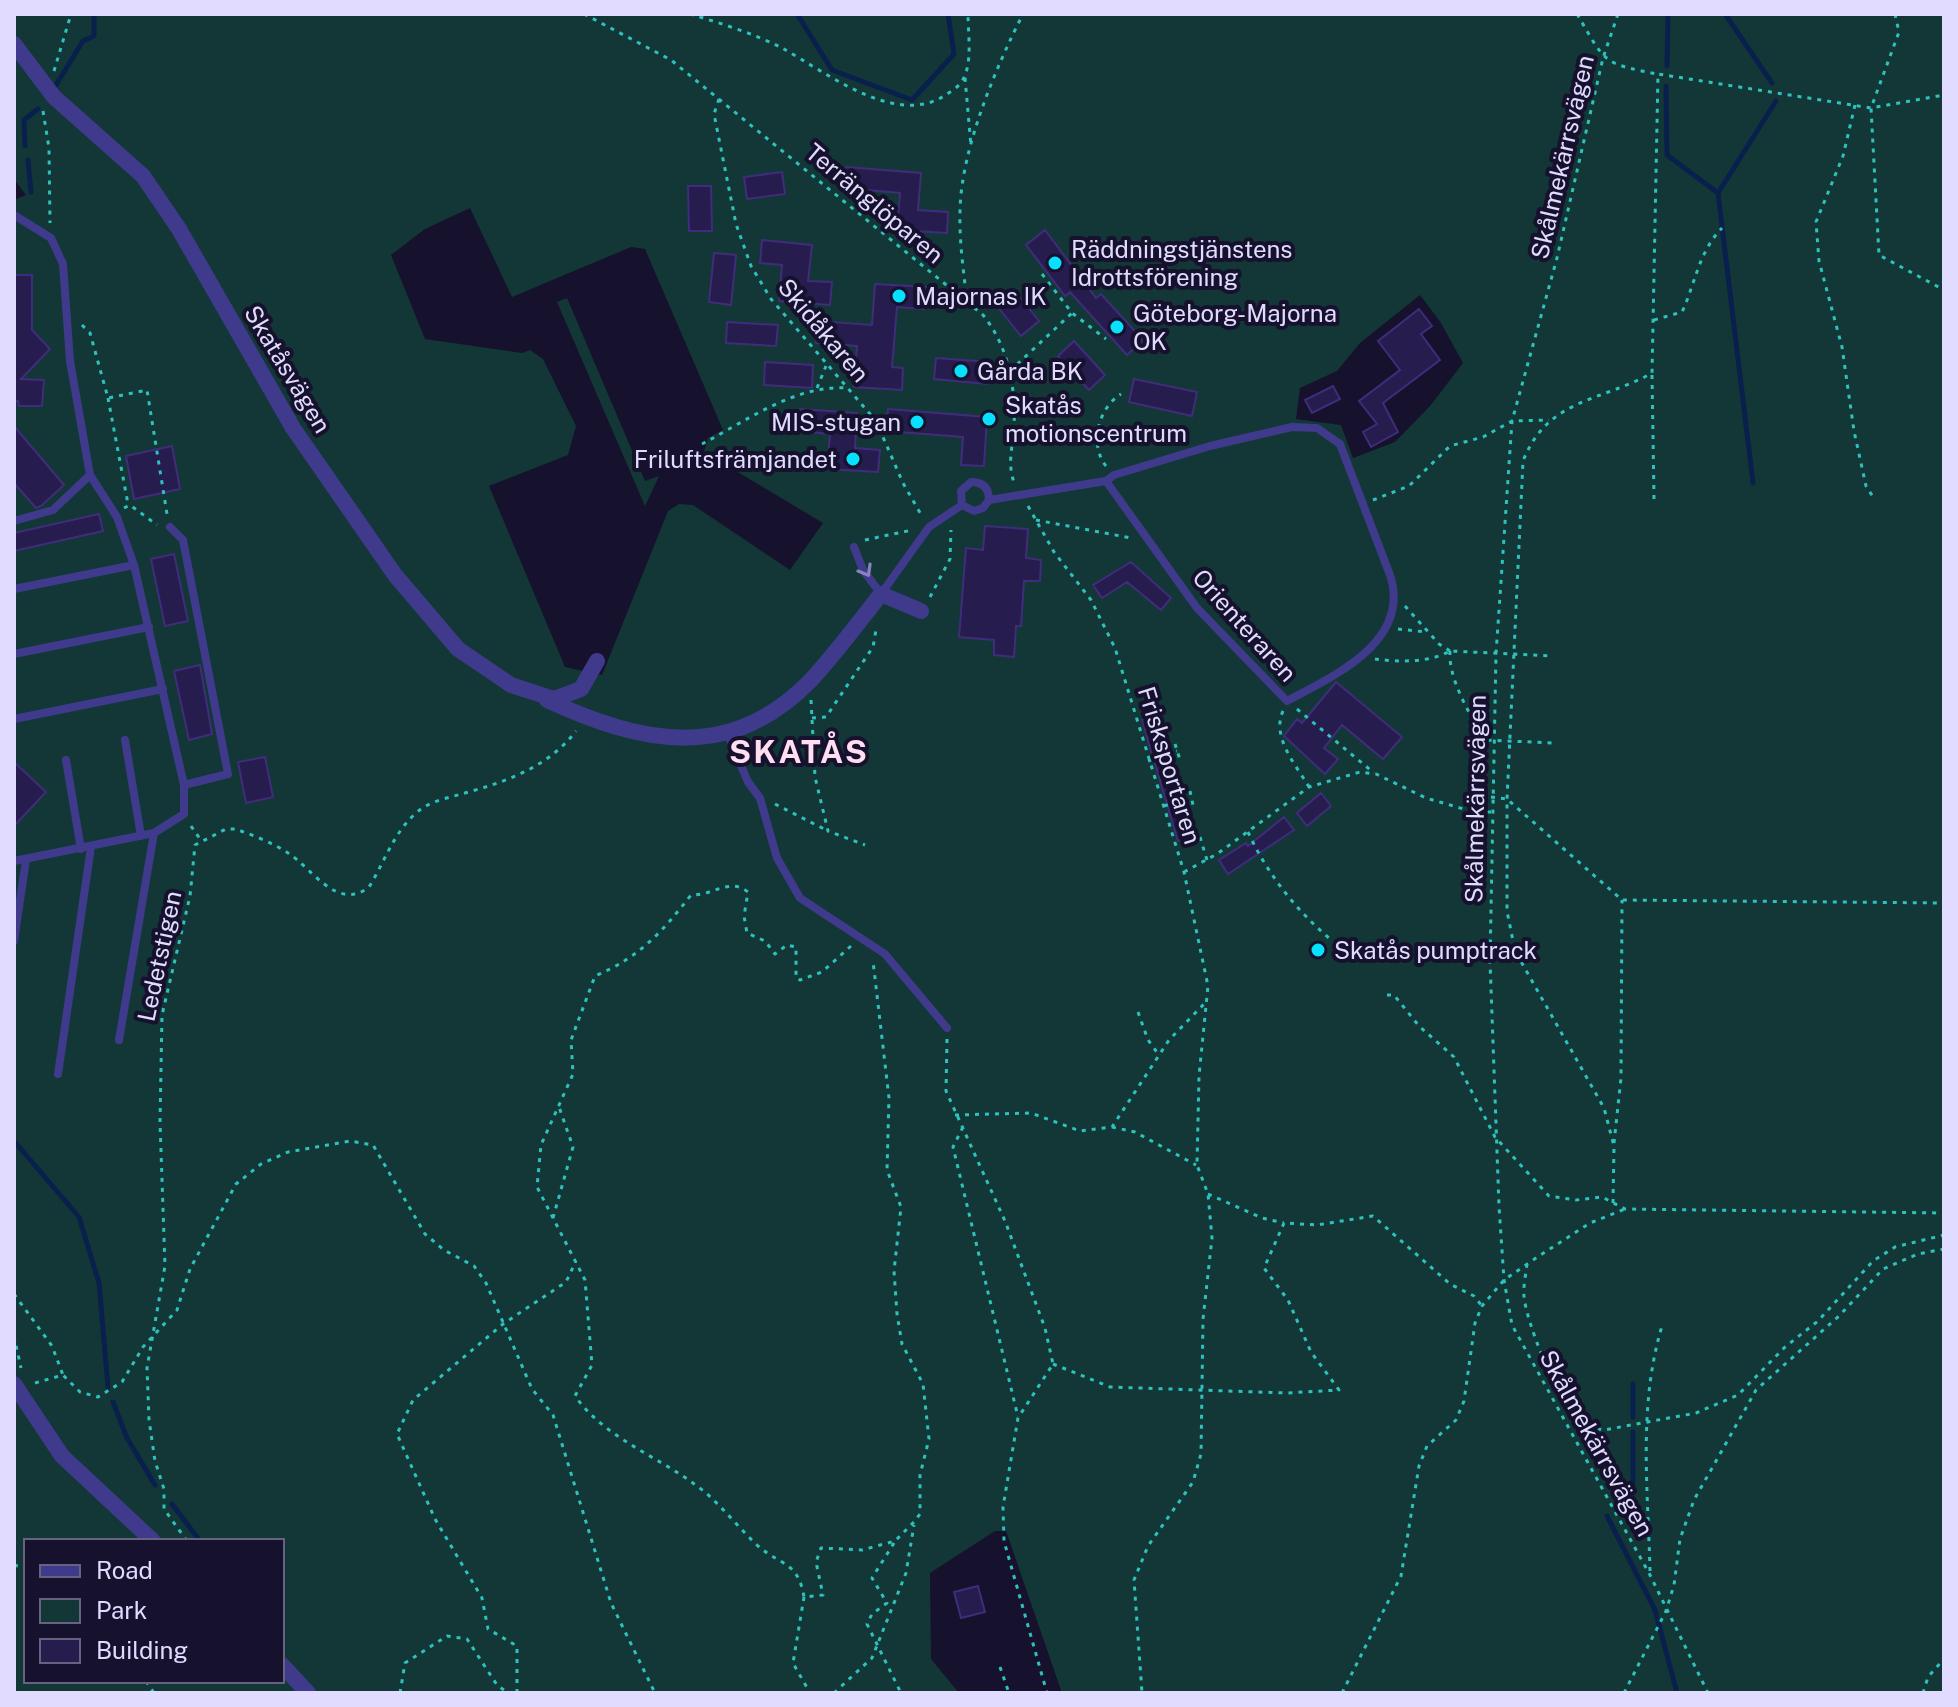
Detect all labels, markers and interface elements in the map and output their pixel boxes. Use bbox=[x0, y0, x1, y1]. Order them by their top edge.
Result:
street label: Skålmekärrsvägen bbox=[1525, 52, 1599, 262]
street label: Terränglöparen bbox=[801, 137, 949, 269]
place label: Räddningstjänstens Idrottsförening bbox=[1071, 235, 1292, 291]
marker: Räddningstjänstens Idrottsförening bbox=[1046, 254, 1064, 272]
street label: Skidåkaren bbox=[773, 273, 875, 387]
place label: Majornas IK bbox=[915, 282, 1047, 310]
marker: Majornas IK bbox=[890, 287, 908, 305]
place label: Göteborg-Majorna OK bbox=[1133, 299, 1337, 355]
street label: Skatåsvägen bbox=[239, 300, 337, 438]
marker: Göteborg-Majorna OK bbox=[1108, 318, 1126, 336]
place label: Gårda BK bbox=[977, 357, 1083, 385]
marker: Gårda BK bbox=[952, 362, 970, 380]
place label: Skatås motionscentrum bbox=[1005, 391, 1187, 447]
place label: MIS-stugan bbox=[771, 408, 901, 436]
marker: Skatås motionscentrum bbox=[980, 410, 998, 428]
marker: MIS-stugan bbox=[908, 413, 926, 431]
place label: Friluftsfrämjandet bbox=[634, 445, 837, 473]
marker: Friluftsfrämjandet bbox=[844, 450, 862, 468]
one-way arrow bbox=[856, 562, 872, 577]
street label: Orienteraren bbox=[1187, 563, 1303, 687]
street label: Frisksportaren bbox=[1133, 683, 1207, 847]
street label: Skålmekärrsvägen bbox=[1459, 695, 1491, 903]
district label: SKATÅS bbox=[729, 731, 869, 770]
street label: Ledetstigen bbox=[132, 888, 186, 1024]
place label: Skatås pumptrack bbox=[1334, 936, 1537, 964]
marker: Skatås pumptrack bbox=[1309, 941, 1327, 959]
street label: Skålmekärrsvägen bbox=[1534, 1345, 1660, 1541]
legend bbox=[24, 1539, 284, 1683]
text: Road bbox=[96, 1556, 153, 1584]
text: Park bbox=[96, 1596, 147, 1624]
text: Building bbox=[96, 1636, 188, 1664]

